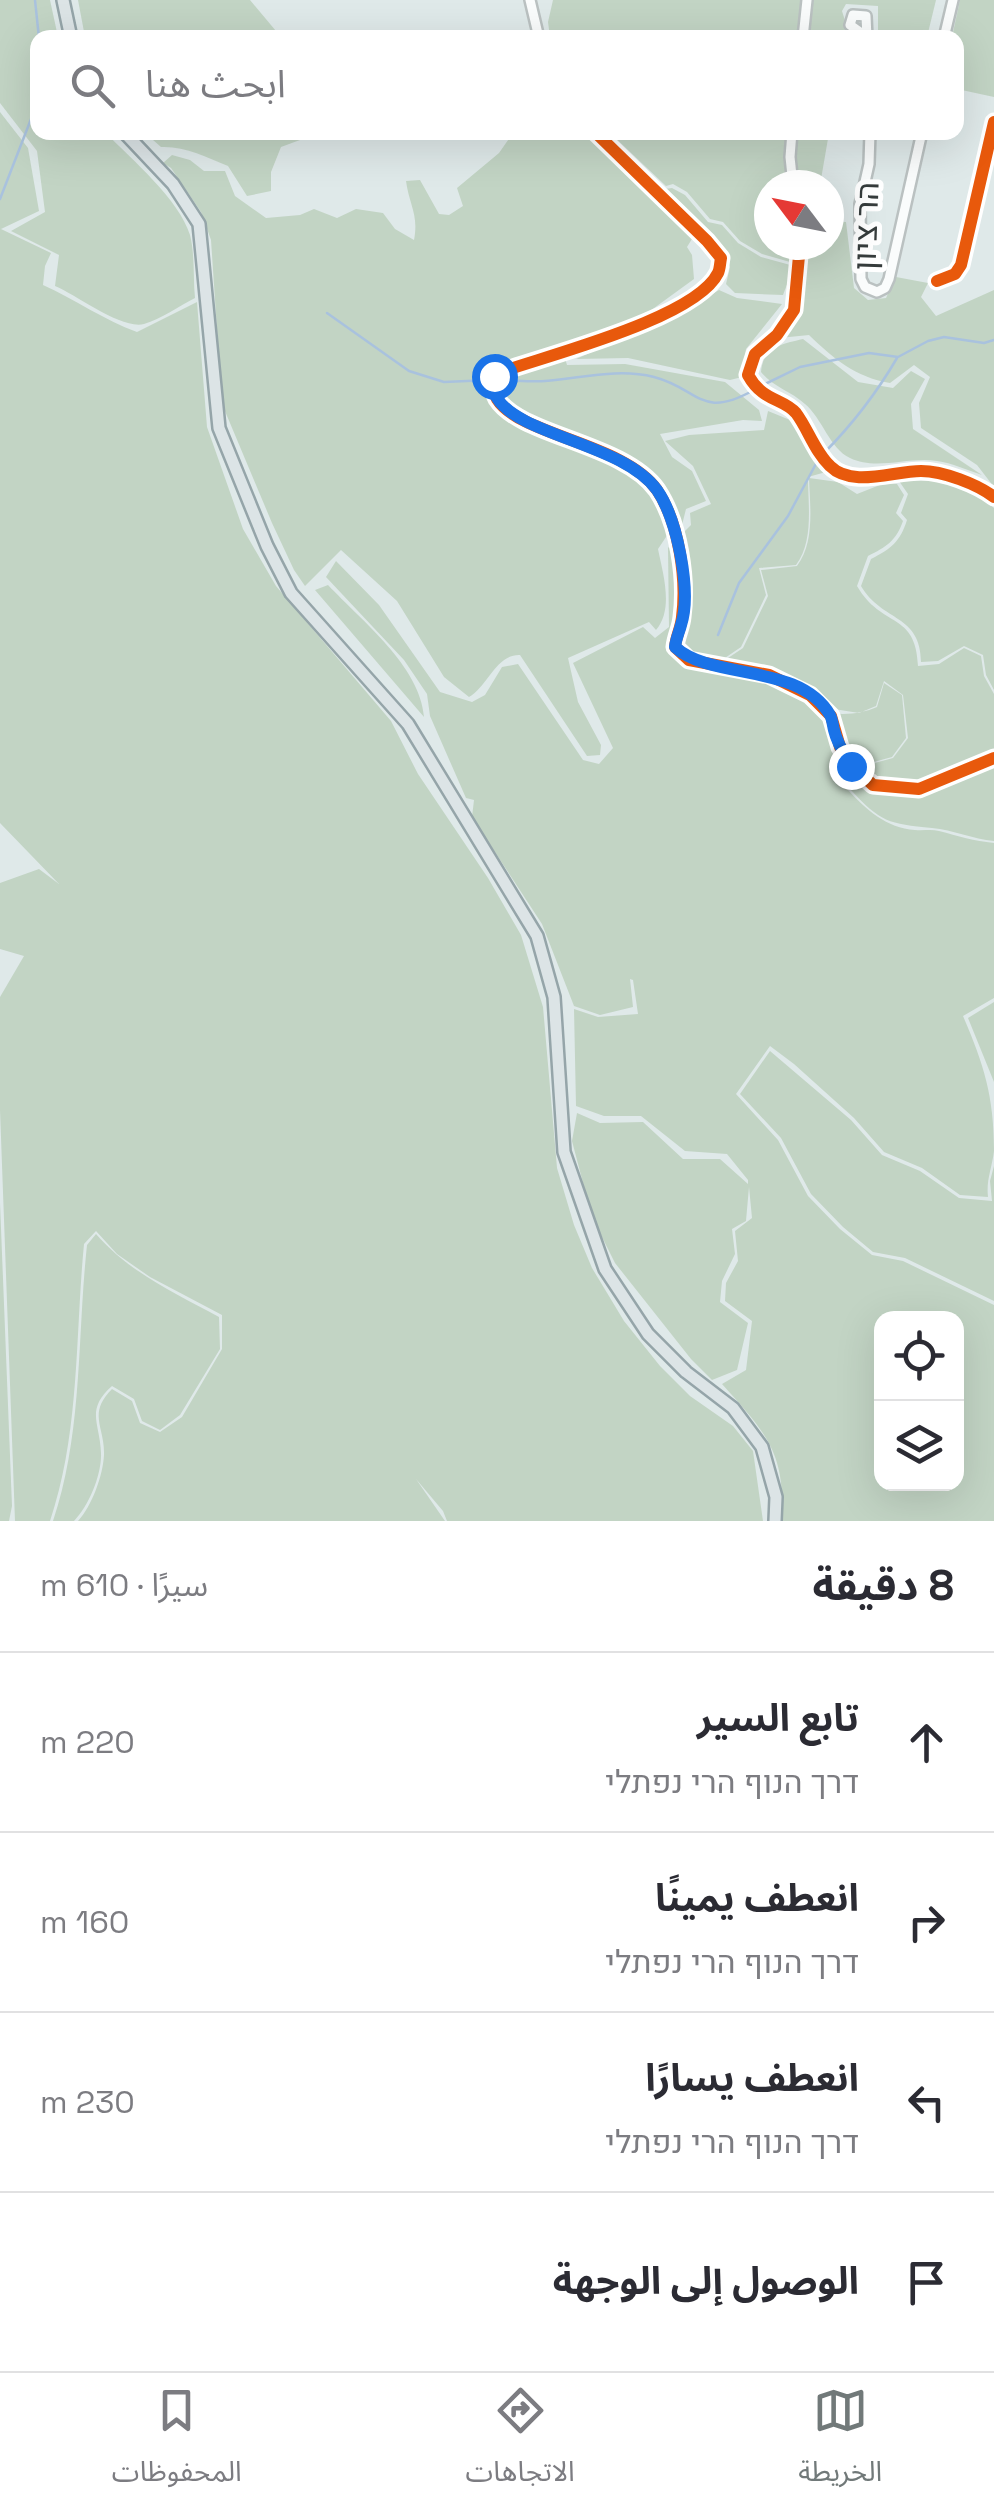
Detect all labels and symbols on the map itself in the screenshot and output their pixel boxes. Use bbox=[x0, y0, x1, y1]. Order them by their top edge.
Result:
north arrow bbox=[754, 170, 844, 260]
street label: הר ציון bbox=[844, 181, 888, 271]
route start bbox=[472, 354, 518, 400]
route end bbox=[829, 744, 875, 790]

